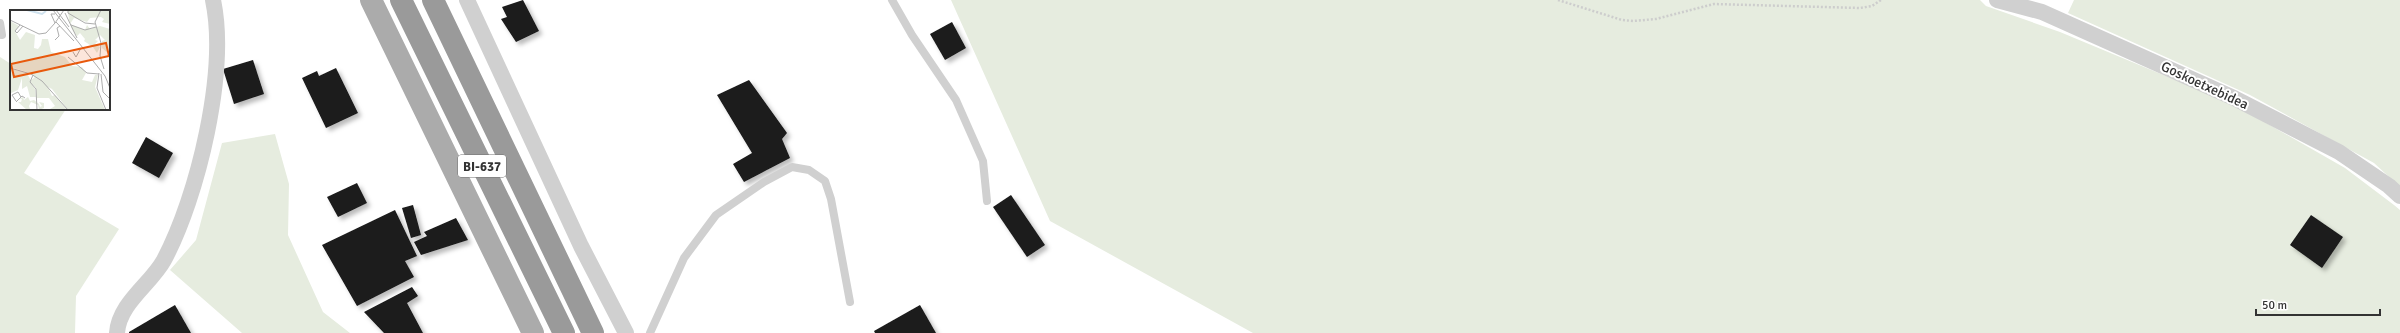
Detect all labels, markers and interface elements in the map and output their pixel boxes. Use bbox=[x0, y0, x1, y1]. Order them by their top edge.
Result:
inset map bbox=[10, 10, 110, 110]
street label: Goskoetxebidea bbox=[2158, 58, 2251, 113]
road number: BI-637 bbox=[458, 155, 506, 177]
scale bar bbox=[2256, 291, 2380, 317]
text: 50 m bbox=[2262, 298, 2287, 313]

